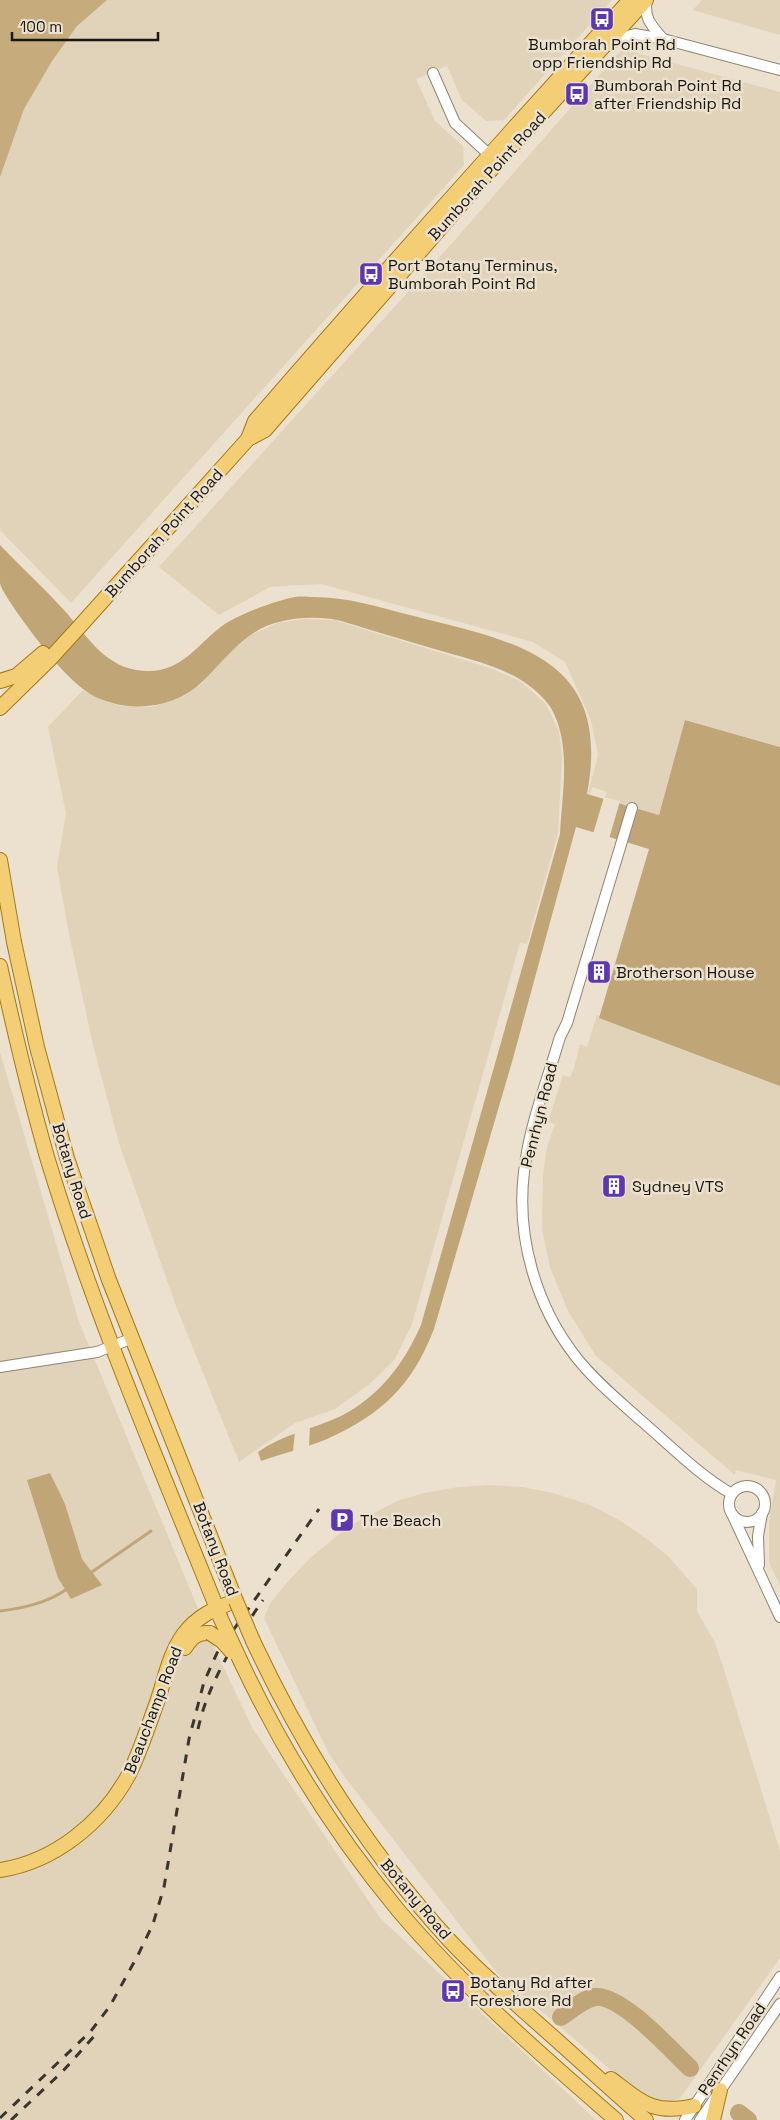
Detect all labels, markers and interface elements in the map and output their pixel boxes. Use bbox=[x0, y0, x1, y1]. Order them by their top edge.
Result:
bus stop icon: Bumborah Point Rd opp Friendship Rd bbox=[589, 6, 615, 32]
scale bar bbox=[12, 10, 159, 42]
text: 100 m bbox=[20, 17, 62, 36]
place label: Bumborah Point Rd opp Friendship Rd bbox=[528, 34, 676, 73]
place label: Bumborah Point Rd after Friendship Rd bbox=[594, 75, 742, 114]
bus stop icon: Bumborah Point Rd after Friendship Rd bbox=[564, 81, 590, 107]
street label: Bumborah Point Road bbox=[423, 107, 551, 245]
place label: Port Botany Terminus, Bumborah Point Rd bbox=[388, 255, 558, 294]
bus stop icon: Port Botany Terminus, Bumborah Point Rd bbox=[358, 261, 384, 287]
street label: Bumborah Point Road bbox=[100, 464, 228, 602]
building icon: Brotherson House bbox=[586, 959, 612, 985]
place label: Brotherson House bbox=[616, 962, 755, 983]
street label: Penrhyn Road bbox=[516, 1060, 562, 1170]
street label: Botany Road bbox=[47, 1120, 97, 1222]
building icon: Sydney VTS bbox=[601, 1173, 627, 1199]
place label: Sydney VTS bbox=[632, 1176, 724, 1197]
street label: Botany Road bbox=[188, 1499, 244, 1599]
parking icon: The Beach bbox=[329, 1507, 355, 1533]
place label: The Beach bbox=[360, 1510, 441, 1531]
street label: Beauchamp Road bbox=[119, 1643, 187, 1777]
street label: Botany Road bbox=[376, 1854, 456, 1944]
place label: Botany Rd after Foreshore Rd bbox=[470, 1972, 593, 2011]
bus stop icon: Botany Rd after Foreshore Rd bbox=[440, 1978, 466, 2004]
street label: Penrhyn Road bbox=[693, 1999, 771, 2099]

